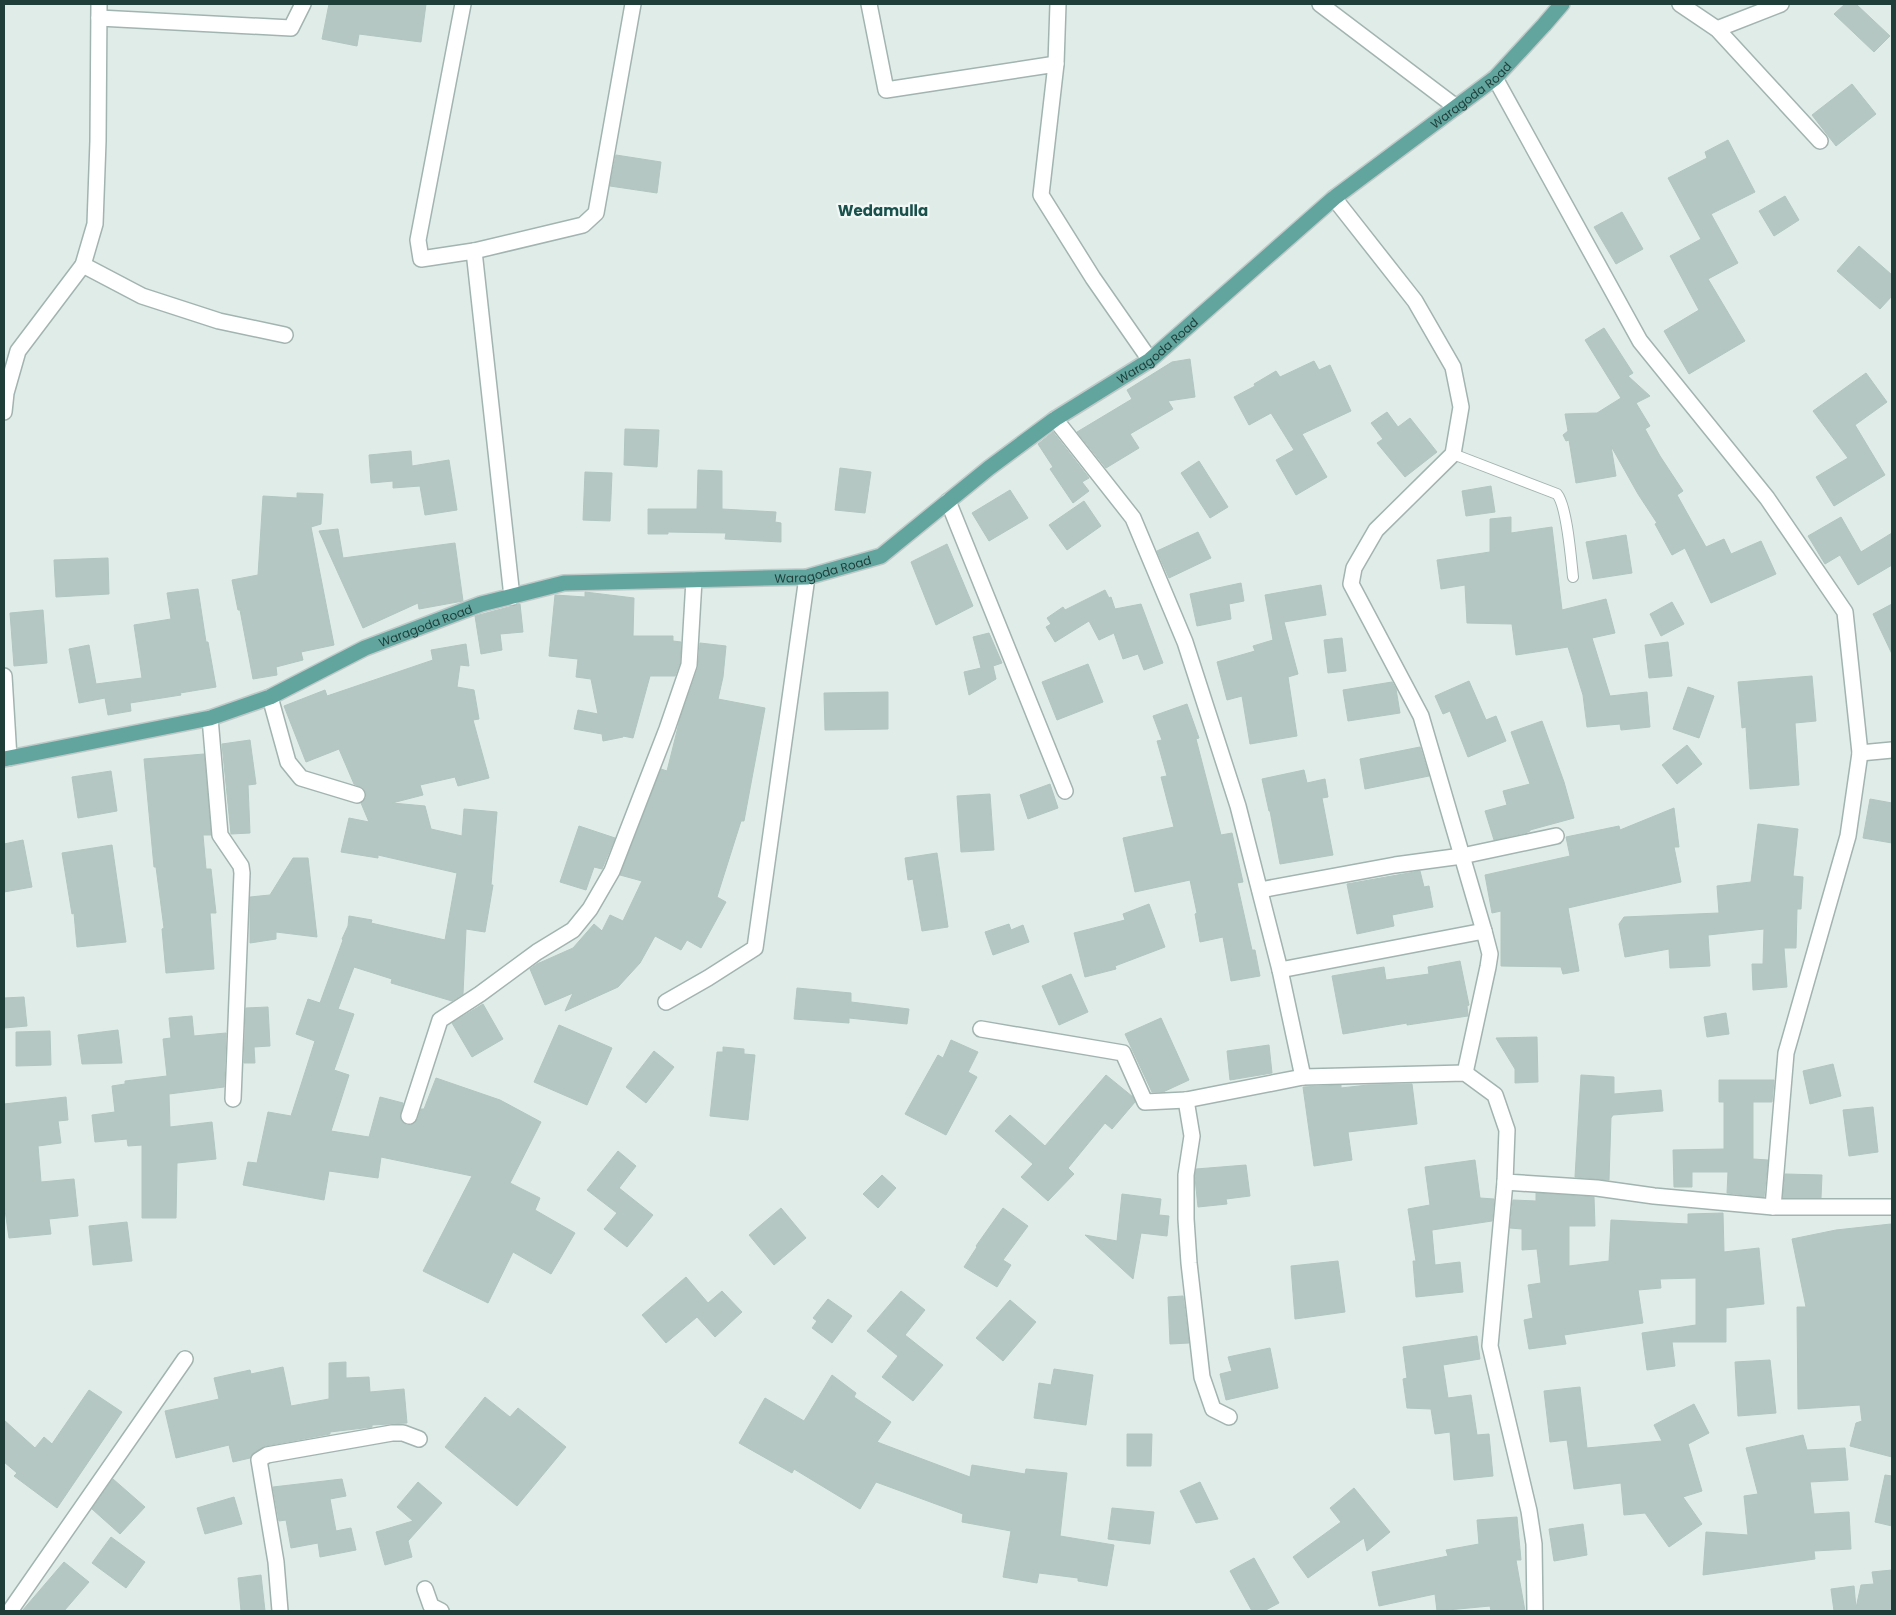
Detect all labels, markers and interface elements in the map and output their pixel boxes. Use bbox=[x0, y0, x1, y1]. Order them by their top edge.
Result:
street label: Waragoda Road bbox=[1427, 58, 1515, 132]
district label: Wedamulla bbox=[838, 200, 928, 221]
street label: Waragoda Road bbox=[1113, 313, 1201, 387]
street label: Waragoda Road bbox=[774, 551, 873, 586]
street label: Waragoda Road bbox=[376, 600, 475, 651]

